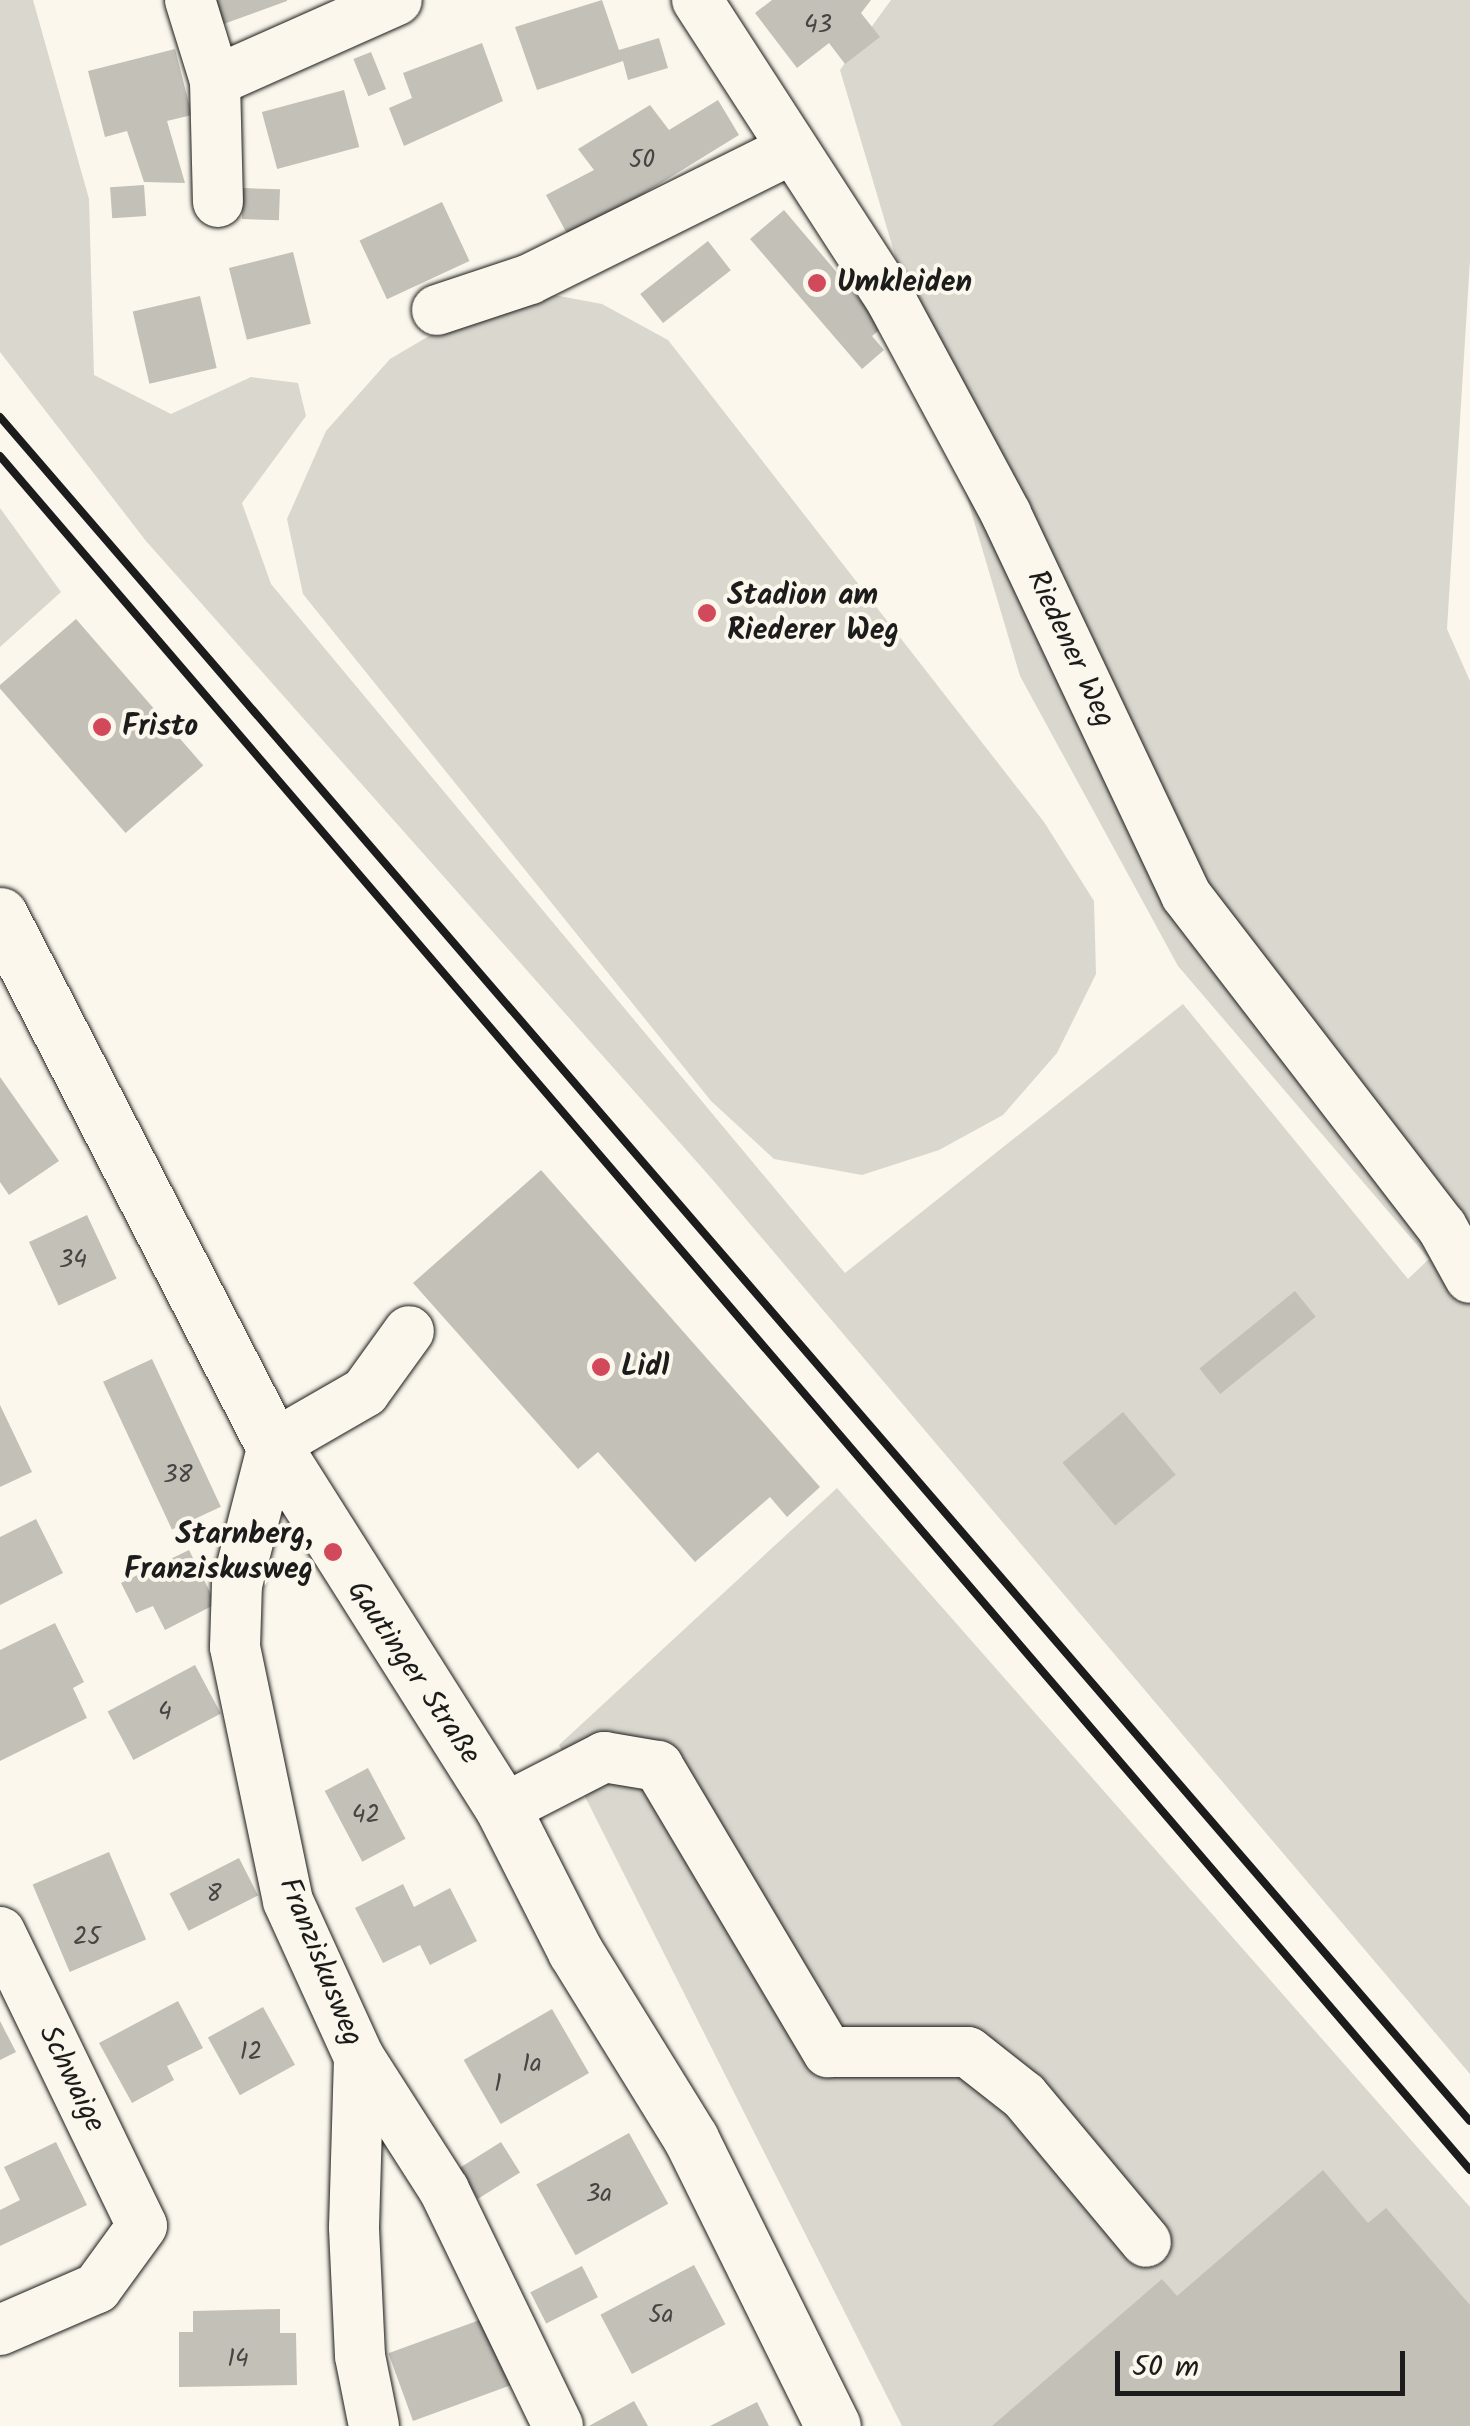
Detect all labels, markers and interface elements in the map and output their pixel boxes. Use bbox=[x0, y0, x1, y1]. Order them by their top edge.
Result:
house number: 43 bbox=[804, 10, 832, 40]
house number: 50 bbox=[629, 145, 655, 175]
place label: Umkleiden bbox=[837, 265, 972, 301]
marker: Umkleiden bbox=[806, 272, 828, 294]
street label: Riedener Weg bbox=[1018, 565, 1122, 733]
place label: Stadion am Riederer Weg bbox=[727, 578, 899, 648]
marker: Stadion am Riederer Weg bbox=[696, 602, 718, 624]
place label: Fristo bbox=[122, 709, 198, 745]
marker: Fristo bbox=[91, 716, 113, 738]
house number: 34 bbox=[59, 1245, 87, 1275]
place label: Lidl bbox=[621, 1349, 669, 1385]
marker: Lidl bbox=[590, 1356, 612, 1378]
house number: 38 bbox=[163, 1460, 193, 1490]
place label: Starnberg, Franziskusweg bbox=[124, 1517, 313, 1588]
marker: Starnberg, Franziskusweg bbox=[322, 1541, 344, 1563]
street label: Gautinger Straße bbox=[338, 1574, 488, 1772]
house number: 4 bbox=[158, 1697, 172, 1727]
house number: 42 bbox=[352, 1800, 380, 1830]
street label: Franziskusweg bbox=[270, 1873, 370, 2051]
house number: 8 bbox=[206, 1879, 222, 1909]
house number: 25 bbox=[73, 1922, 101, 1952]
street label: Schwaige bbox=[30, 2020, 112, 2138]
house number: 12 bbox=[240, 2037, 262, 2067]
house number: 1a bbox=[522, 2049, 542, 2079]
house number: 1 bbox=[494, 2069, 502, 2099]
house number: 3a bbox=[586, 2179, 612, 2209]
house number: 5a bbox=[648, 2300, 674, 2330]
scale bar bbox=[1120, 2331, 1410, 2393]
house number: 14 bbox=[227, 2344, 249, 2374]
text: 50 m bbox=[1132, 2344, 1199, 2392]

